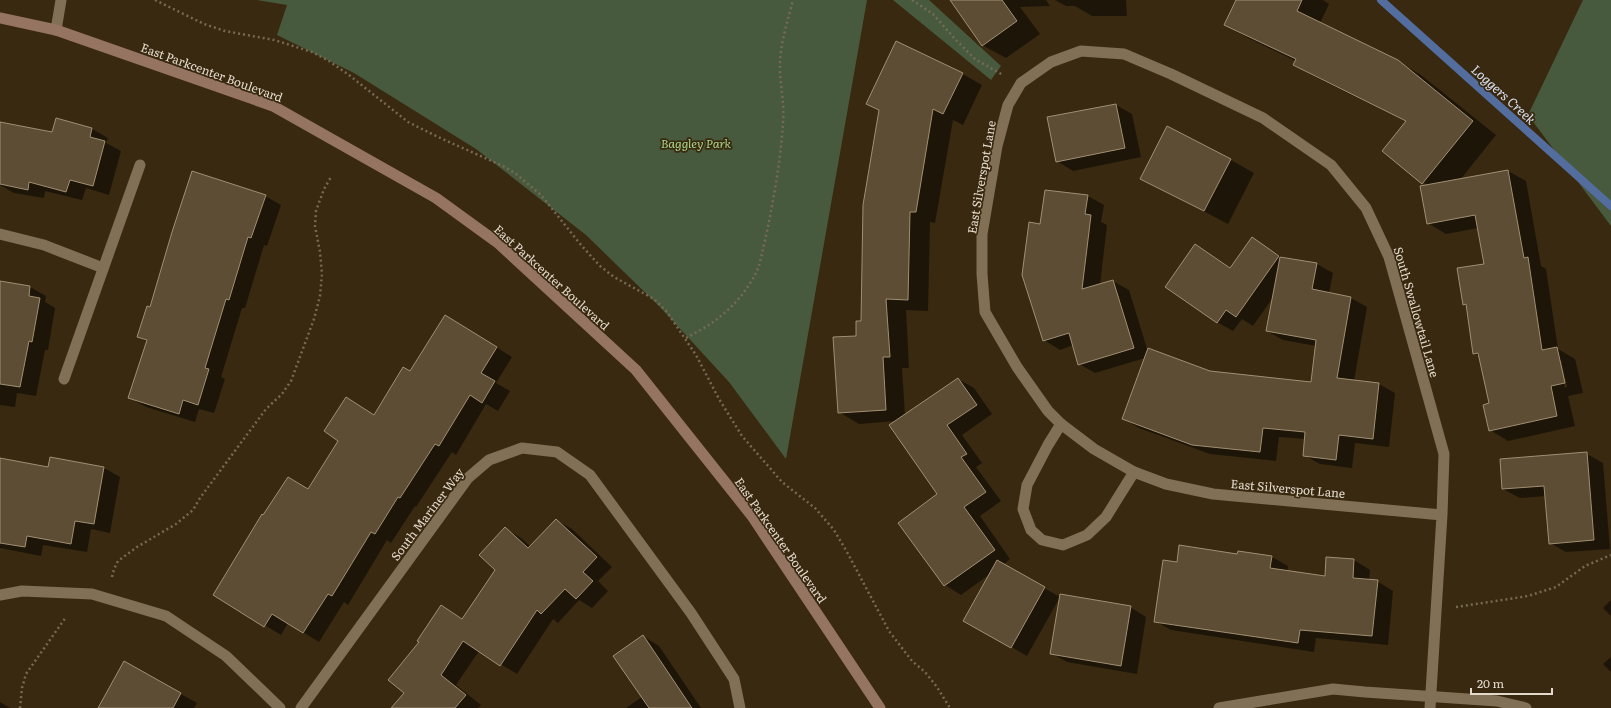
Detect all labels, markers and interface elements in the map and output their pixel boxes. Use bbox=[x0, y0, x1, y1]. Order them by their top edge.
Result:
street label: East Parkcenter Boulevard bbox=[138, 38, 286, 106]
water label: Loggers Creek bbox=[1468, 60, 1541, 129]
street label: East Silverspot Lane bbox=[962, 119, 1000, 235]
park label: Baggley Park bbox=[661, 134, 732, 152]
street label: East Parkcenter Boulevard bbox=[490, 220, 614, 334]
street label: South Swallowtail Lane bbox=[1390, 245, 1444, 379]
street label: South Mariner Way bbox=[386, 464, 468, 564]
street label: East Parkcenter Boulevard bbox=[731, 473, 832, 607]
street label: East Silverspot Lane bbox=[1230, 474, 1346, 502]
scale bar bbox=[1471, 670, 1552, 696]
text: 20 m bbox=[1477, 674, 1504, 692]

